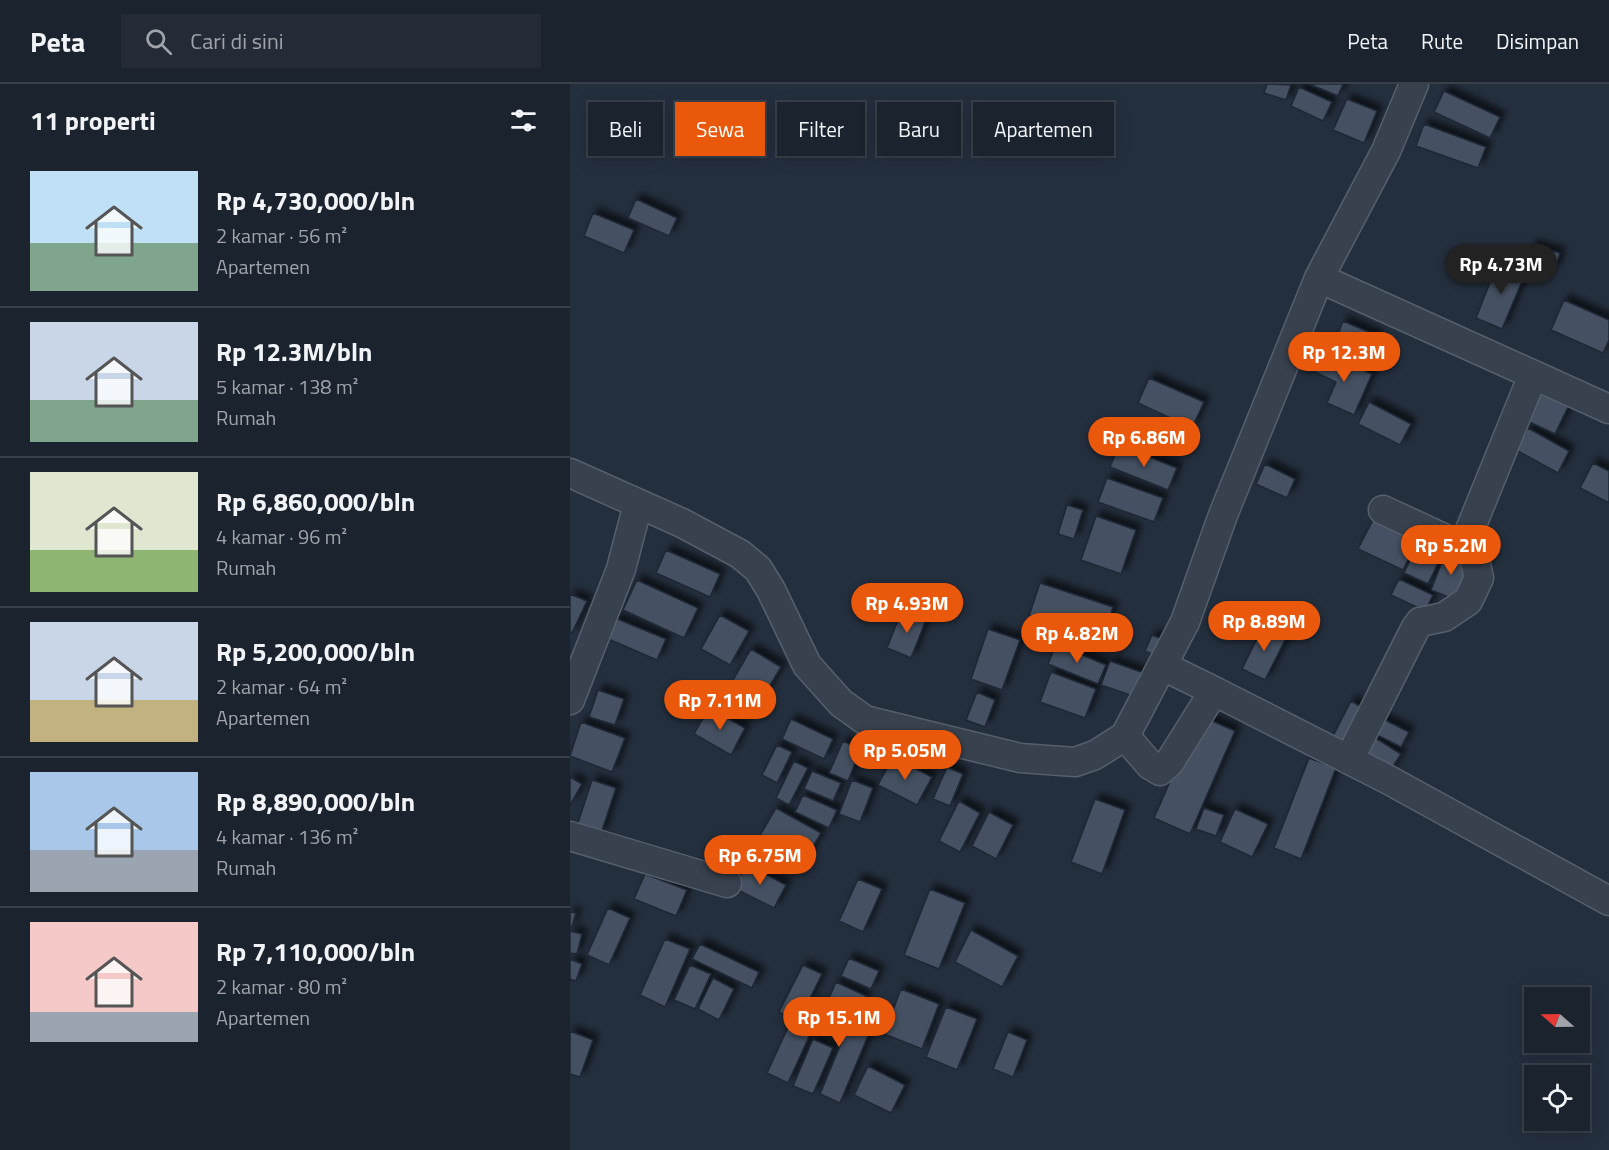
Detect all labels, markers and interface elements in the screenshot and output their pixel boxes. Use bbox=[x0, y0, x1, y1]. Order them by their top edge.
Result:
search box bbox=[121, 14, 541, 68]
text: Peta bbox=[30, 20, 85, 63]
text: Cari di sini bbox=[190, 24, 284, 58]
icon: search bbox=[142, 25, 175, 58]
text: Peta bbox=[1347, 25, 1388, 57]
text: Rute bbox=[1421, 25, 1463, 57]
text: Disimpan bbox=[1496, 25, 1579, 57]
text: 11 properti bbox=[30, 101, 156, 140]
chip: Beli bbox=[588, 102, 663, 156]
chip: Sewa bbox=[675, 102, 765, 156]
chip: Filter bbox=[777, 102, 865, 156]
chip: Baru bbox=[877, 102, 961, 156]
chip: Apartemen bbox=[973, 102, 1114, 156]
icon: filters bbox=[507, 104, 540, 137]
text: Rp 4,730,000/bln bbox=[216, 181, 415, 220]
icon: home bbox=[78, 195, 150, 267]
text: 2 kamar · 56 m² bbox=[216, 220, 347, 251]
pin: Rp 4.73M bbox=[1439, 244, 1563, 295]
text: Rp 4.73M bbox=[1459, 248, 1543, 279]
text: Apartemen bbox=[216, 251, 310, 282]
text: Rp 12.3M/bln bbox=[216, 332, 372, 371]
pin: Rp 12.3M bbox=[1282, 332, 1406, 383]
text: Rp 12.3M bbox=[1302, 336, 1386, 367]
icon: home bbox=[78, 346, 150, 418]
text: 5 kamar · 138 m² bbox=[216, 371, 358, 402]
text: Rumah bbox=[216, 402, 276, 433]
pin: Rp 6.86M bbox=[1082, 417, 1206, 468]
text: Rp 6.86M bbox=[1102, 421, 1186, 452]
text: Rp 6,860,000/bln bbox=[216, 482, 415, 521]
icon: home bbox=[78, 496, 150, 568]
text: 4 kamar · 96 m² bbox=[216, 521, 347, 552]
pin: Rp 5.2M bbox=[1396, 525, 1506, 576]
text: Rp 5.2M bbox=[1415, 529, 1487, 560]
text: Rumah bbox=[216, 552, 276, 583]
pin: Rp 4.93M bbox=[845, 583, 969, 634]
text: Rp 4.93M bbox=[865, 587, 949, 618]
pin: Rp 8.89M bbox=[1202, 601, 1326, 652]
text: Rp 8.89M bbox=[1222, 605, 1306, 636]
pin: Rp 4.82M bbox=[1015, 613, 1139, 664]
text: Rp 4.82M bbox=[1035, 617, 1119, 648]
text: Rp 5,200,000/bln bbox=[216, 632, 415, 671]
icon: home bbox=[78, 646, 150, 718]
text: 2 kamar · 64 m² bbox=[216, 671, 347, 702]
pin: Rp 7.11M bbox=[658, 680, 782, 731]
text: Rp 7.11M bbox=[678, 684, 762, 715]
text: Apartemen bbox=[216, 702, 310, 733]
pin: Rp 5.05M bbox=[843, 730, 967, 781]
text: Rp 5.05M bbox=[863, 734, 947, 765]
text: Rp 8,890,000/bln bbox=[216, 782, 415, 821]
icon: home bbox=[78, 796, 150, 868]
text: 4 kamar · 136 m² bbox=[216, 821, 358, 852]
pin: Rp 6.75M bbox=[698, 835, 822, 886]
text: Rp 6.75M bbox=[718, 839, 802, 870]
text: Rumah bbox=[216, 852, 276, 883]
text: Rp 7,110,000/bln bbox=[216, 932, 415, 971]
icon: home bbox=[78, 946, 150, 1018]
text: 2 kamar · 80 m² bbox=[216, 971, 347, 1002]
north arrow bbox=[1524, 987, 1590, 1053]
map controls bbox=[1524, 987, 1590, 1131]
pin: Rp 15.1M bbox=[777, 997, 901, 1048]
text: Rp 15.1M bbox=[797, 1001, 881, 1032]
text: Apartemen bbox=[216, 1002, 310, 1033]
button: locate bbox=[1524, 1065, 1590, 1131]

